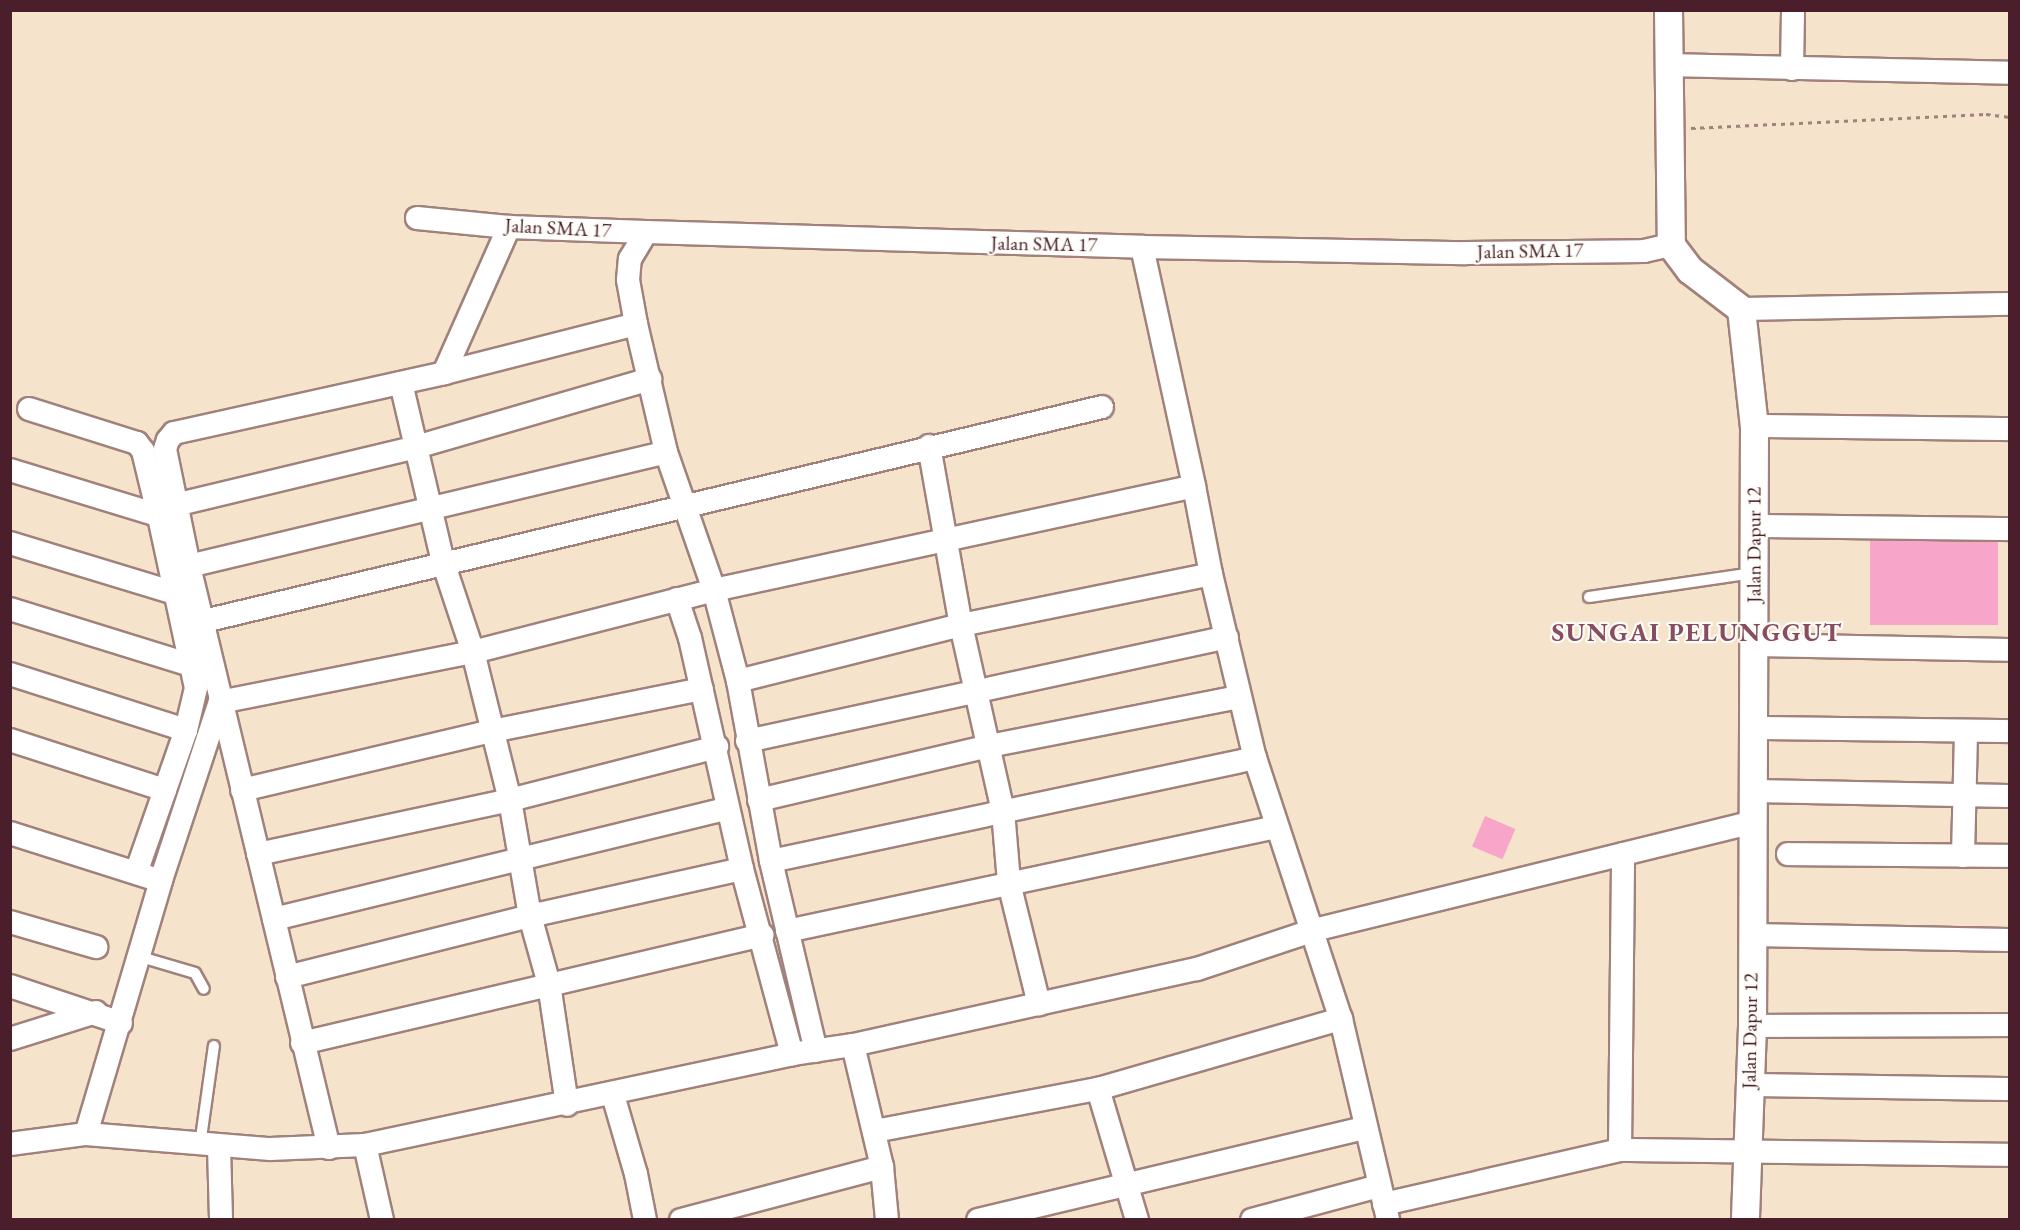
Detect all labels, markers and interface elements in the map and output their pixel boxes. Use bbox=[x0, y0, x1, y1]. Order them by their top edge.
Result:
street label: Jalan SMA 17 bbox=[504, 213, 612, 243]
street label: Jalan SMA 17 bbox=[991, 231, 1097, 257]
street label: Jalan SMA 17 bbox=[1477, 238, 1583, 264]
street label: Jalan Dapur 12 bbox=[1742, 487, 1766, 603]
district label: SUNGAI PELUNGGUT bbox=[1551, 617, 1843, 649]
street label: Jalan Dapur 12 bbox=[1737, 973, 1763, 1089]

